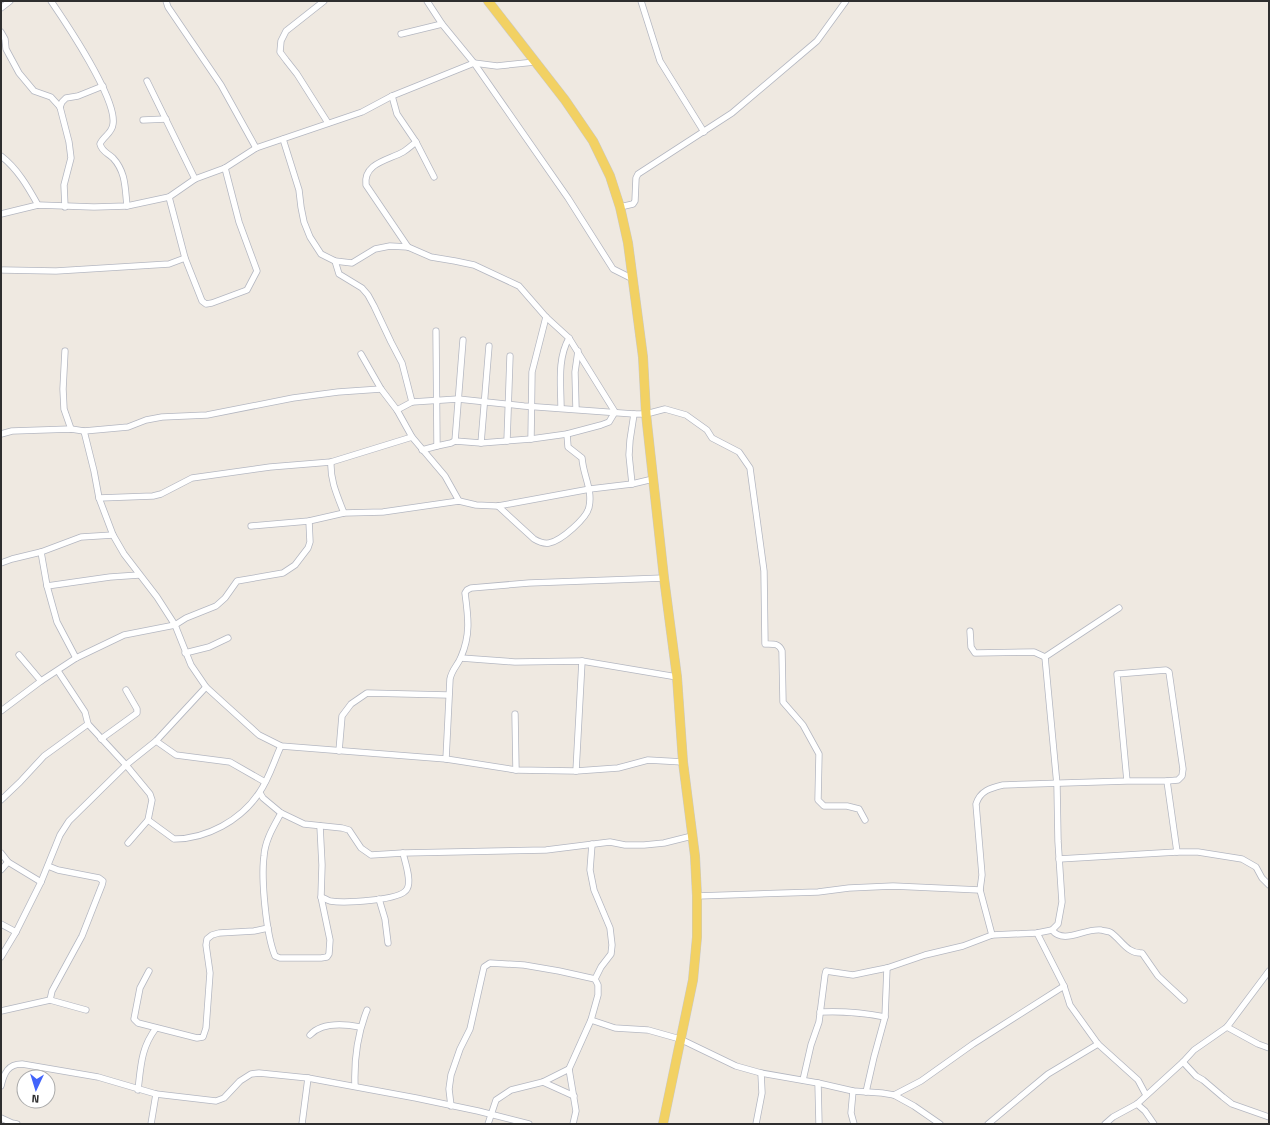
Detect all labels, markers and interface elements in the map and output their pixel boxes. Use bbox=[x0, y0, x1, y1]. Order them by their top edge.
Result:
north arrow bbox=[16, 1069, 56, 1109]
text: N bbox=[31, 1091, 40, 1107]

